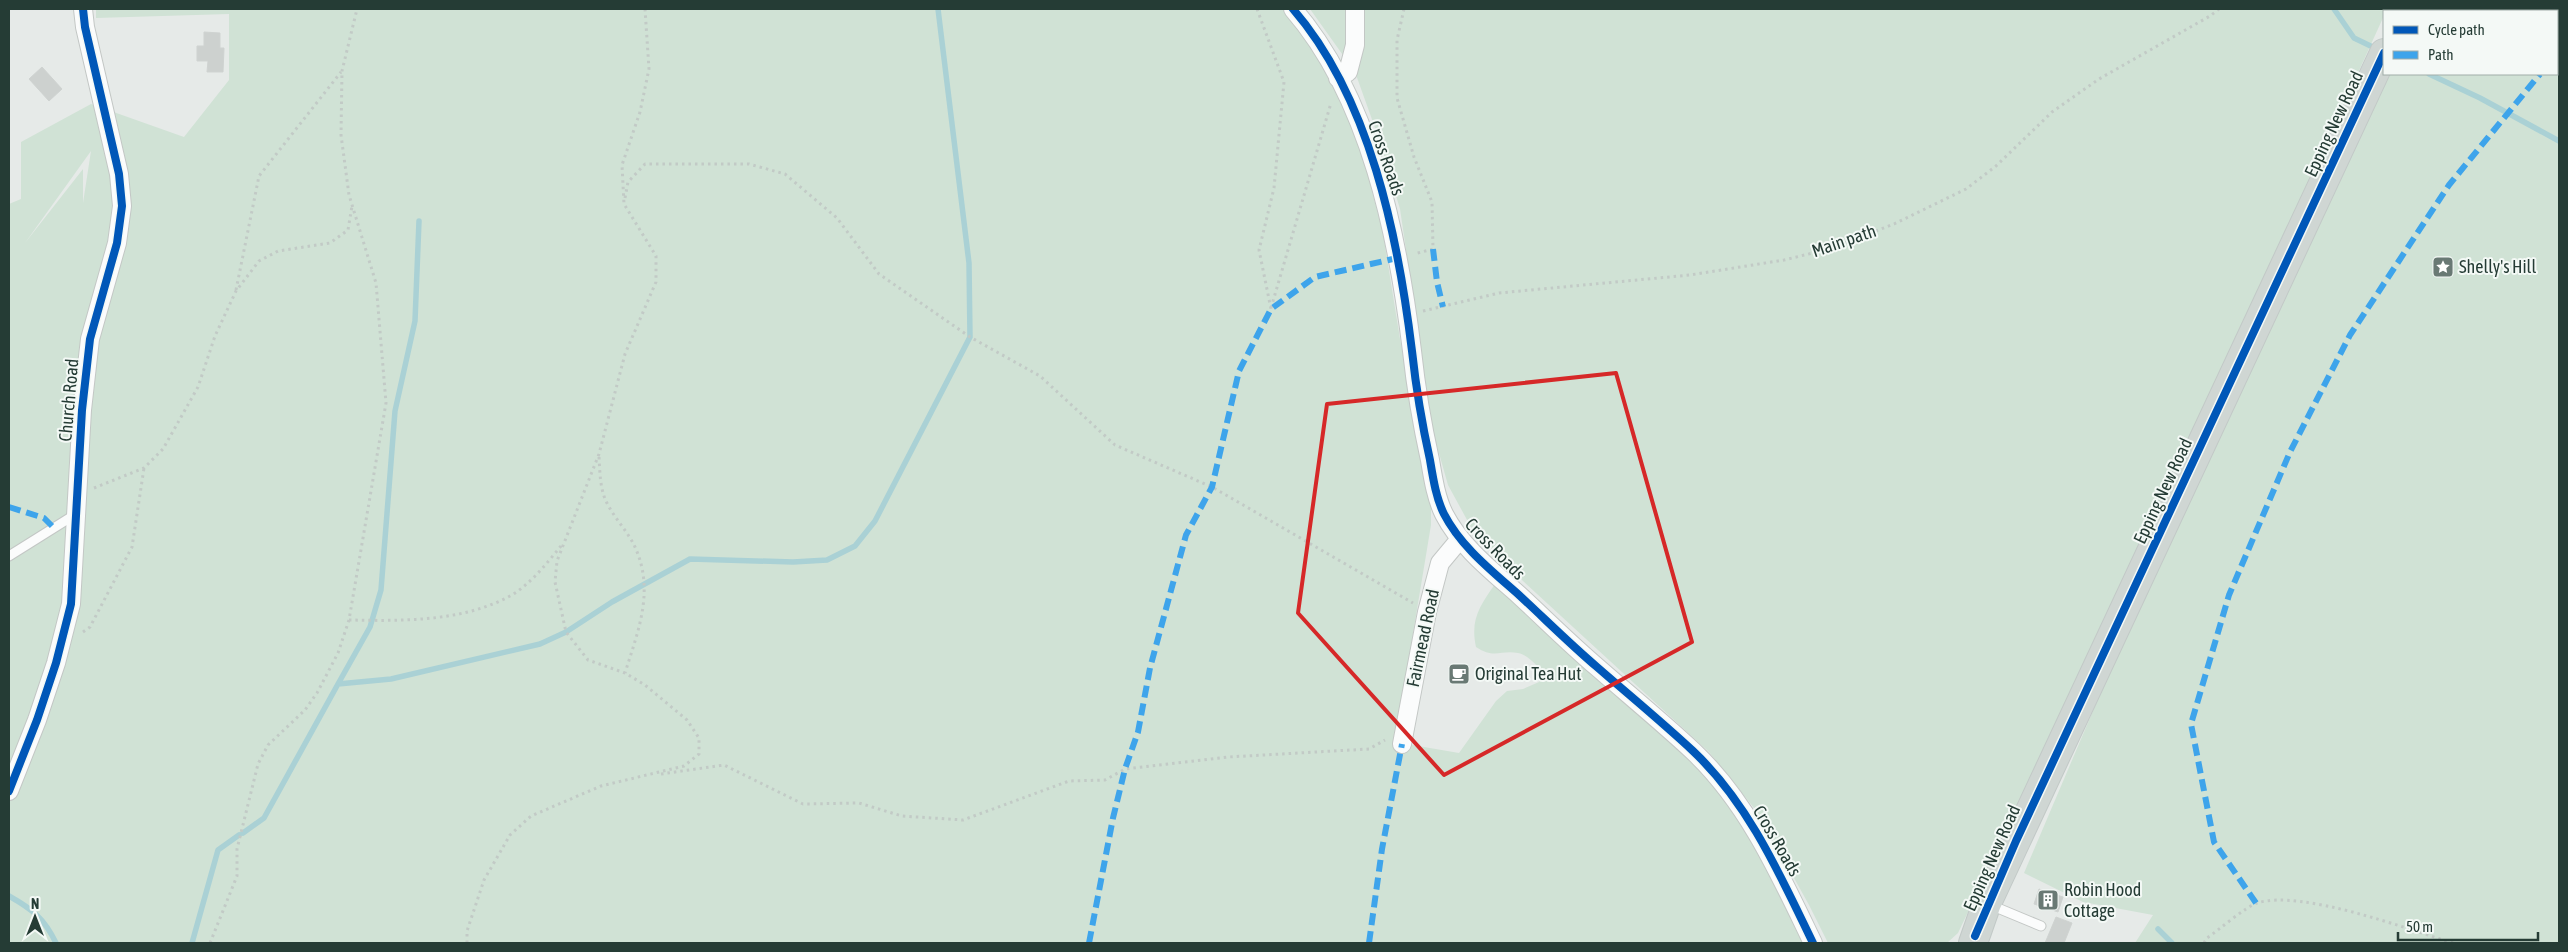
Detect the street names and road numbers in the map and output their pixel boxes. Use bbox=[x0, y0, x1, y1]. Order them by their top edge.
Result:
street label: Epping New Road bbox=[2300, 68, 2367, 180]
street label: Cross Roads bbox=[1364, 118, 1409, 198]
street label: Main path bbox=[1809, 220, 1879, 261]
street label: Church Road bbox=[54, 358, 83, 442]
street label: Epping New Road bbox=[2129, 435, 2196, 547]
street label: Cross Roads bbox=[1461, 513, 1530, 584]
street label: Fairmead Road bbox=[1402, 587, 1443, 689]
street label: Epping New Road bbox=[1959, 801, 2024, 914]
street label: Cross Roads bbox=[1749, 802, 1806, 880]

